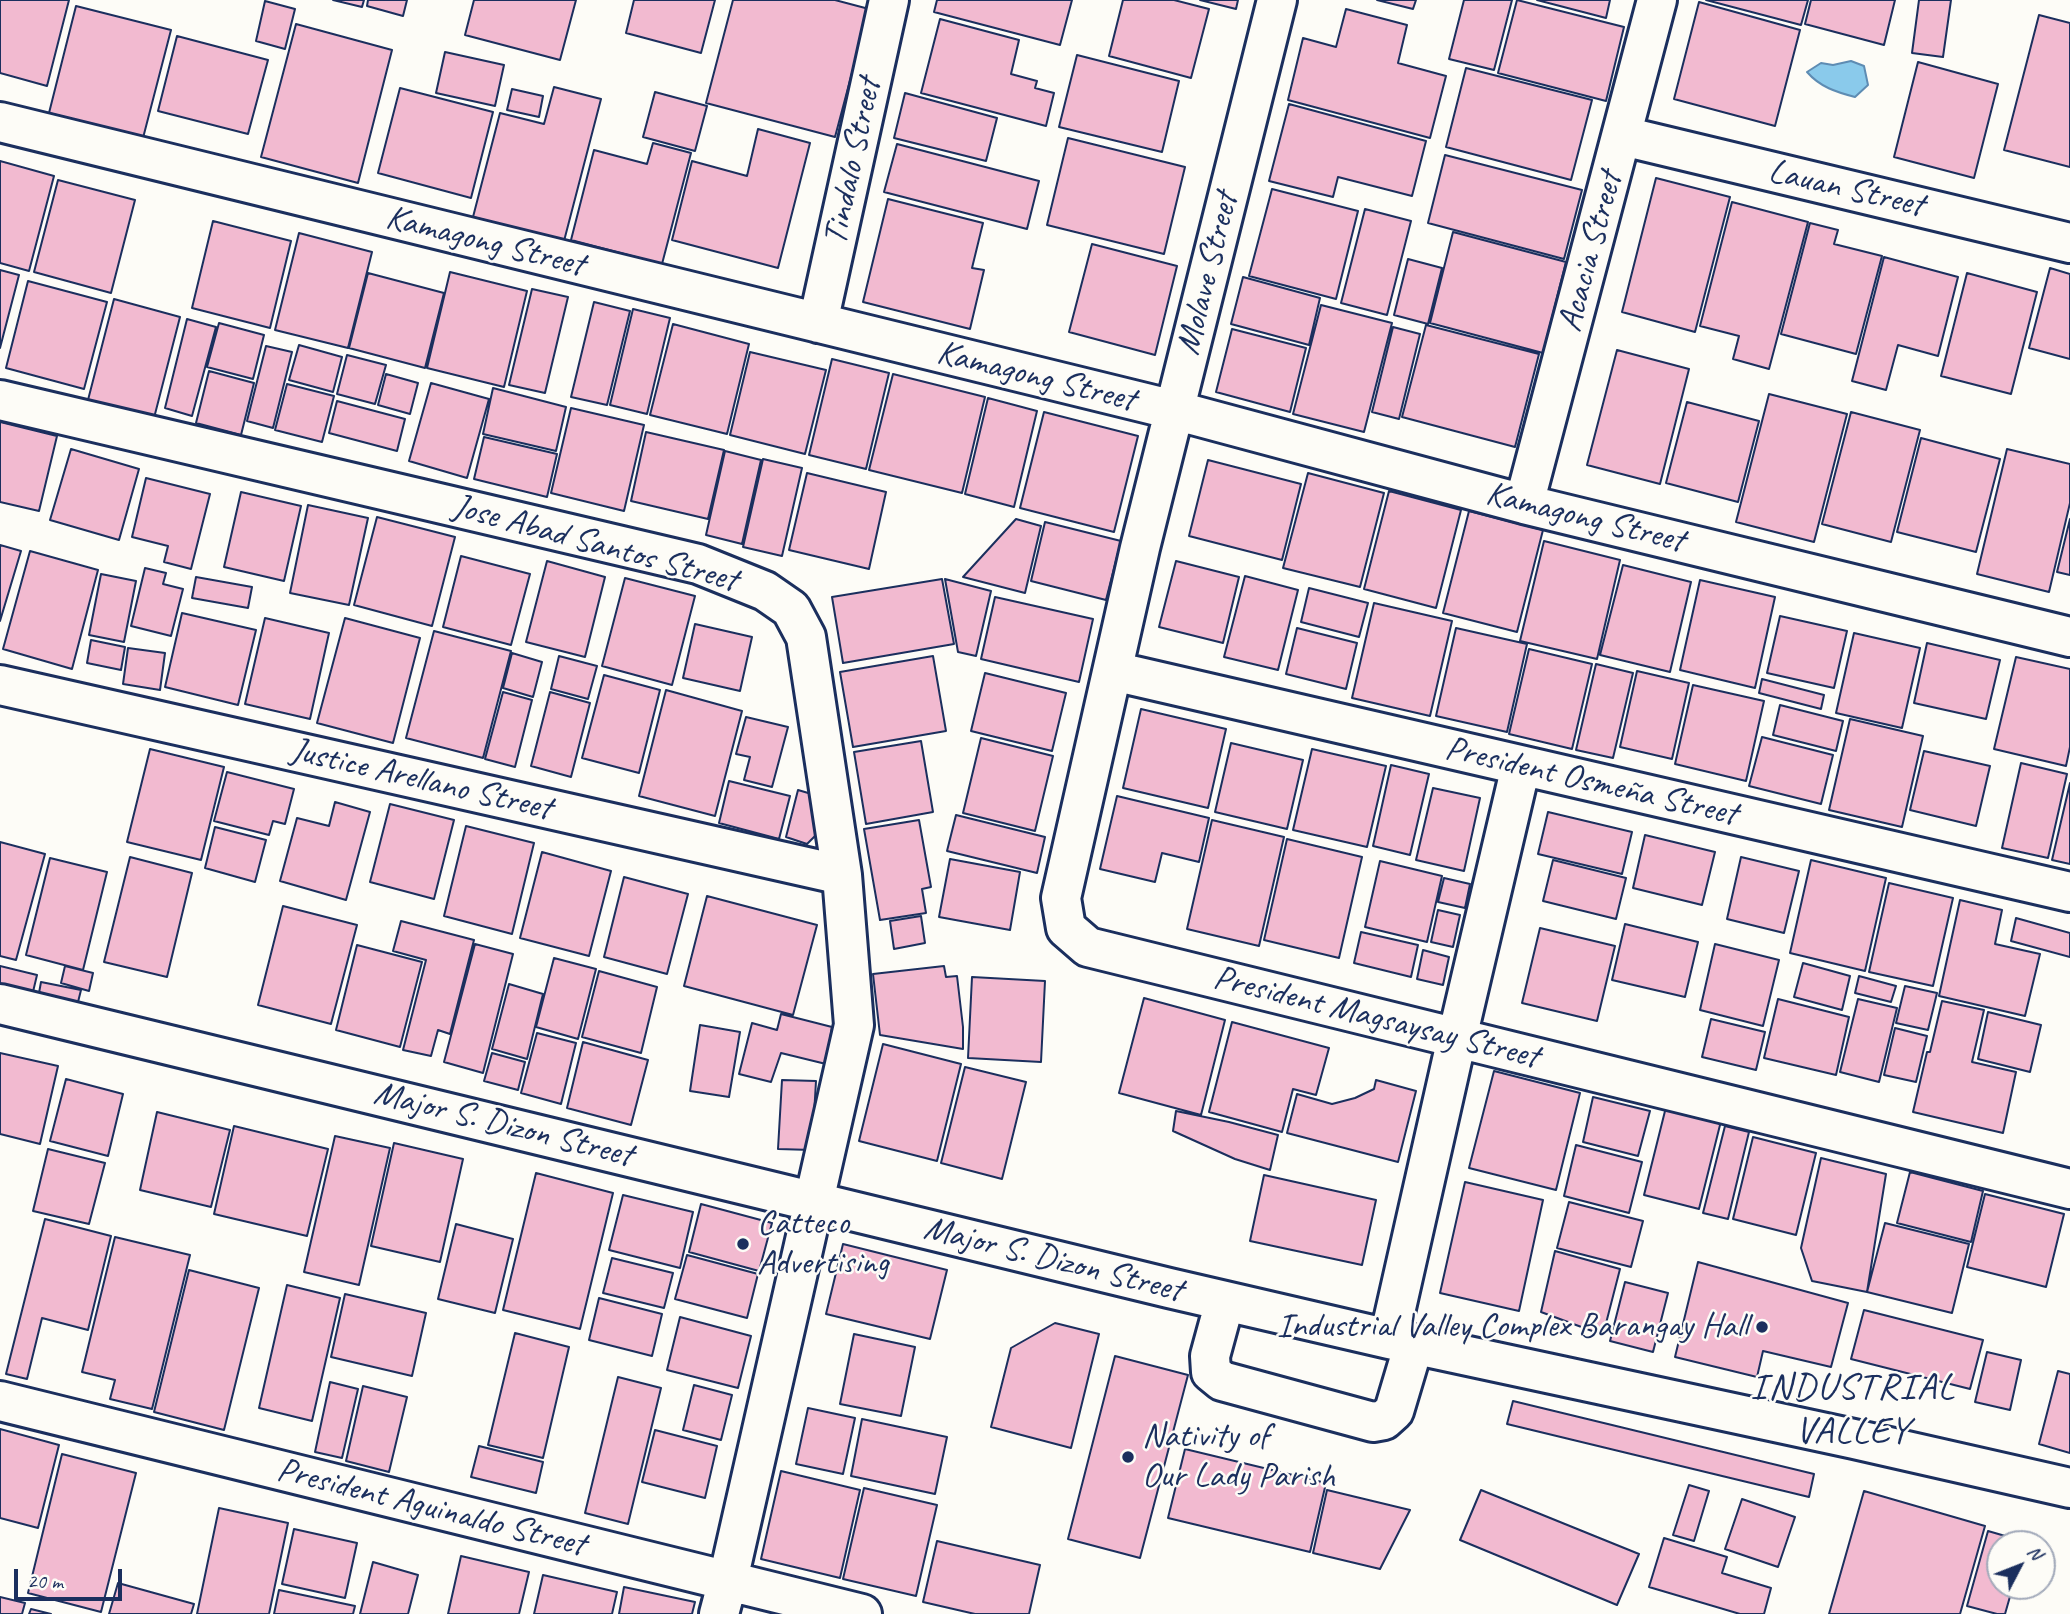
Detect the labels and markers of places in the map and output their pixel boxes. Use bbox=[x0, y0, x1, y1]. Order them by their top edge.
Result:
place label: Catteco Advertising bbox=[757, 1203, 889, 1285]
marker: Catteco Advertising bbox=[735, 1236, 751, 1252]
place label: Industrial Valley Complex Barangay Hall bbox=[1277, 1306, 1748, 1348]
marker: Industrial Valley Complex Barangay Hall bbox=[1754, 1319, 1770, 1335]
place label: Nativity of Our Lady Parish bbox=[1142, 1416, 1335, 1498]
marker: Nativity of Our Lady Parish bbox=[1120, 1449, 1136, 1465]

